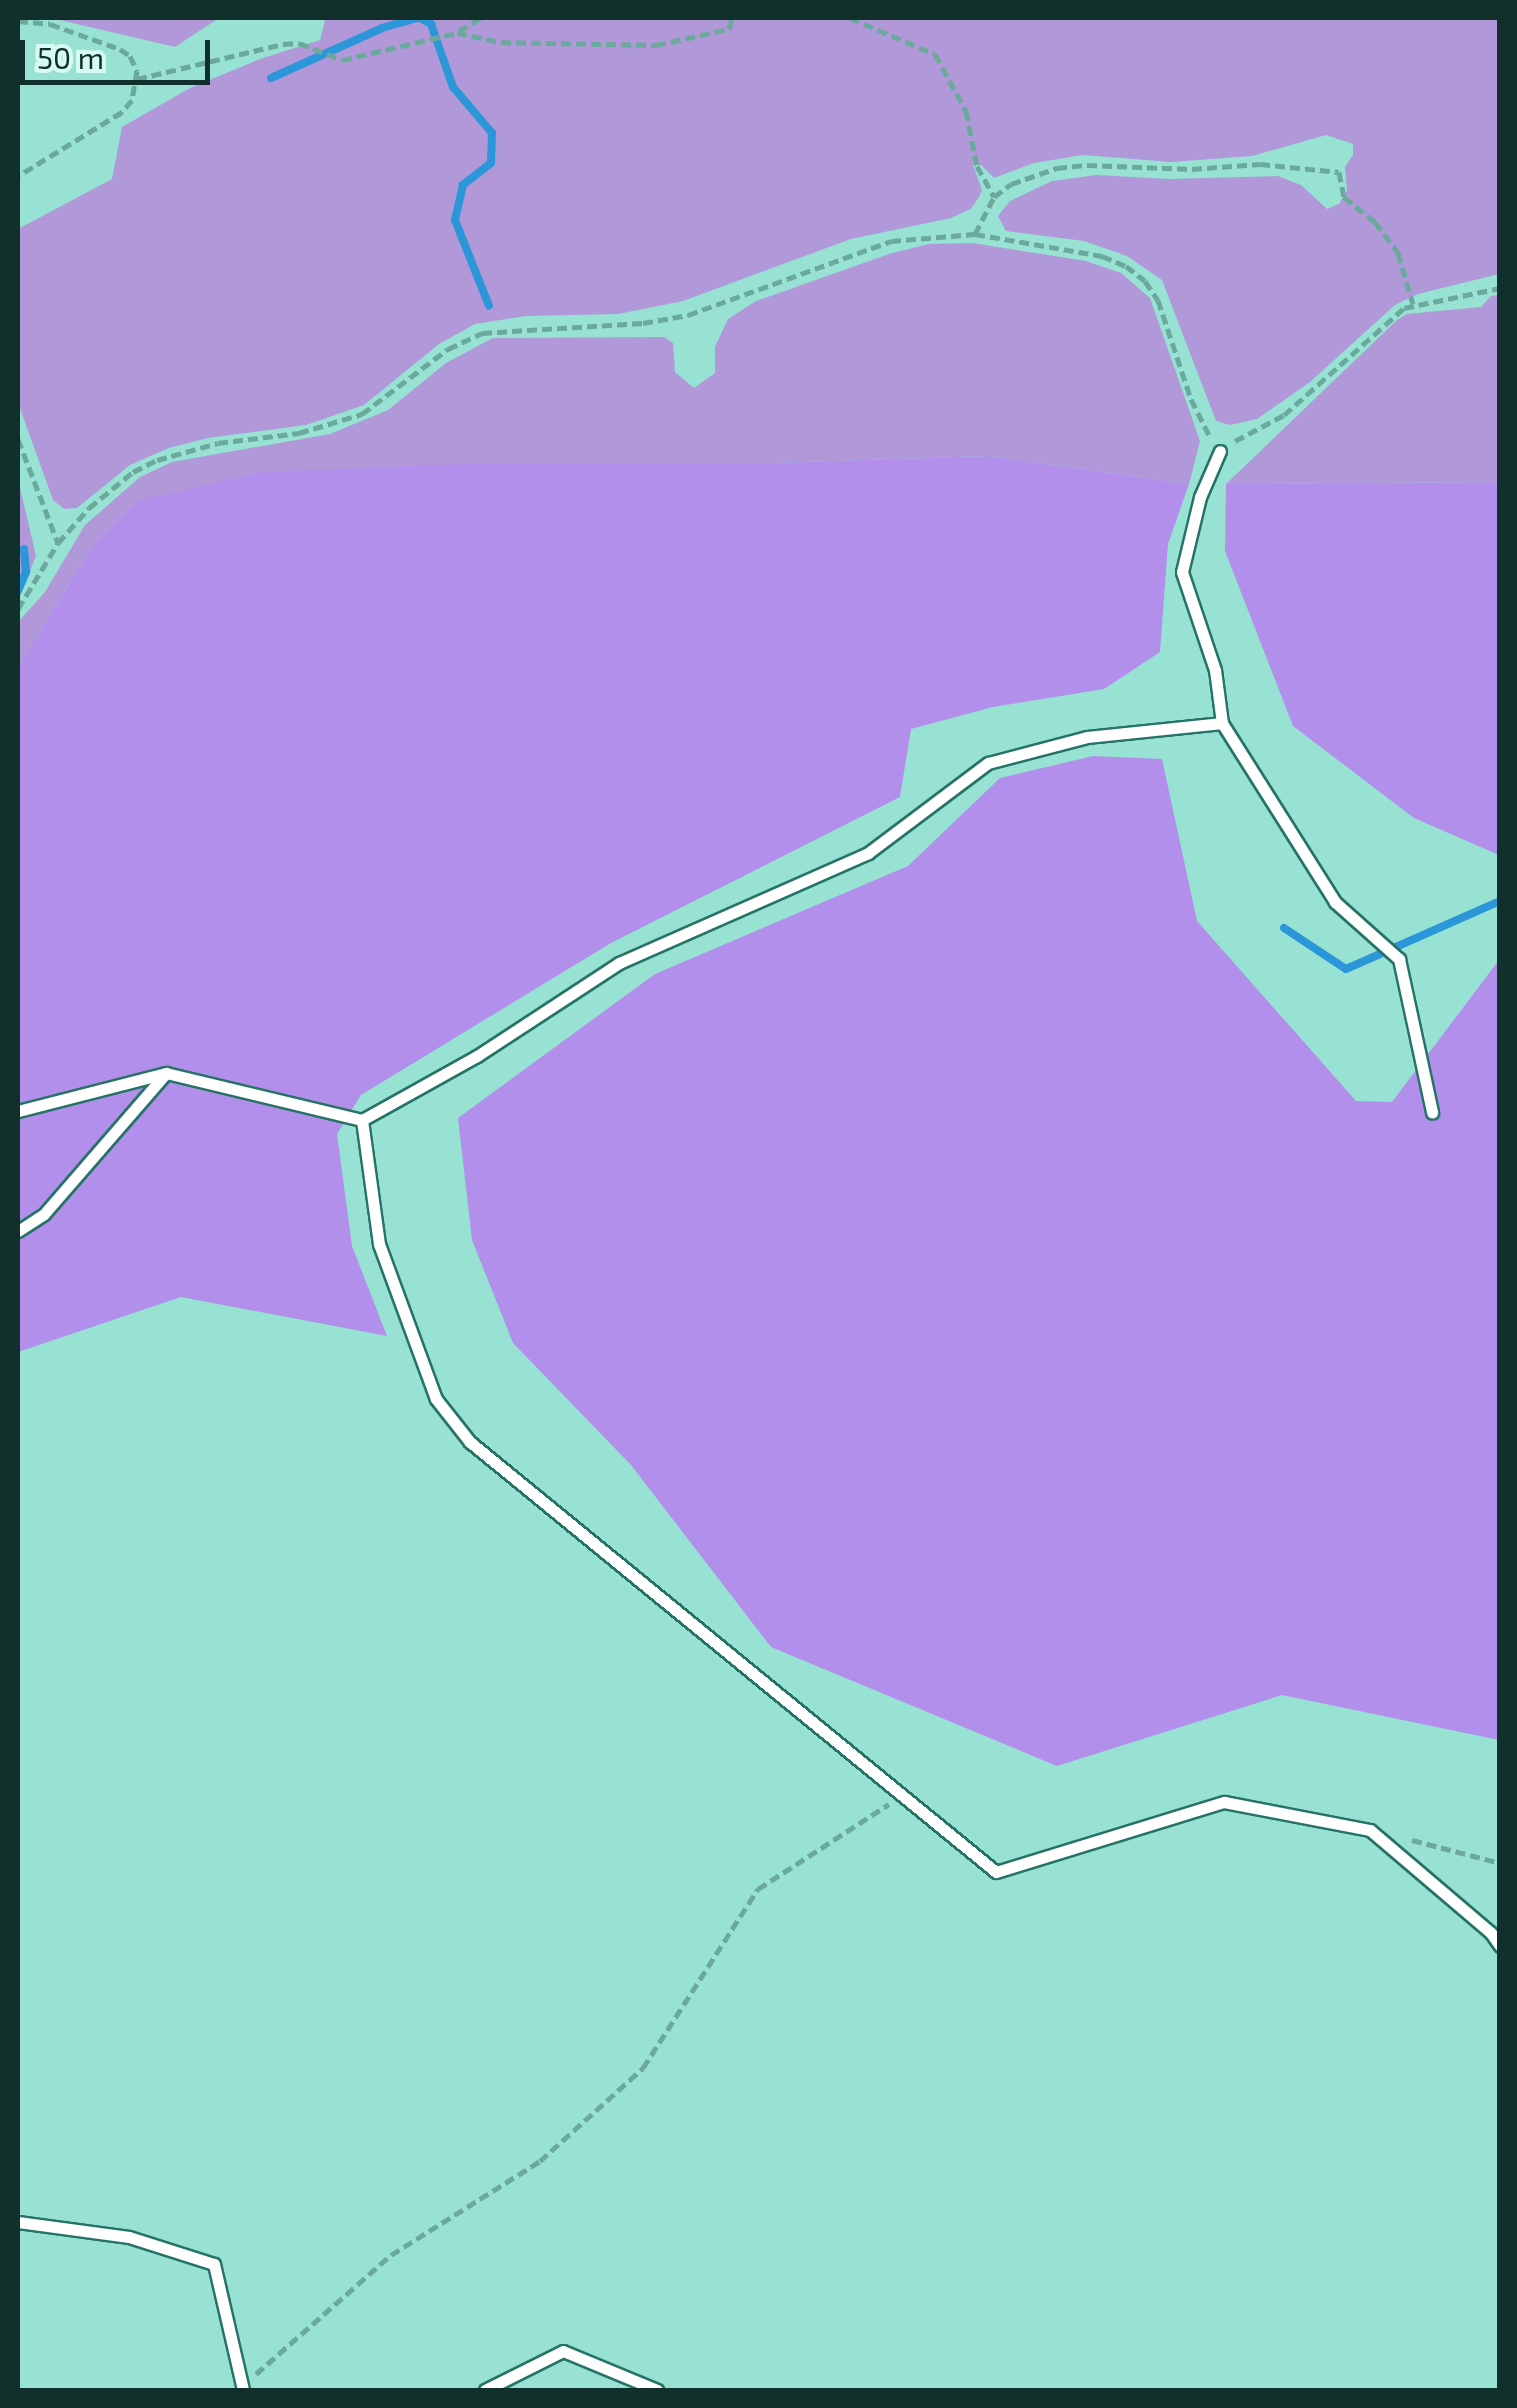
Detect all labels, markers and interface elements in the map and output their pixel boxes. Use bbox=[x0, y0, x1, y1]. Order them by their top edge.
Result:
scale bar bbox=[25, 20, 215, 82]
text: 50 m bbox=[37, 39, 104, 75]

